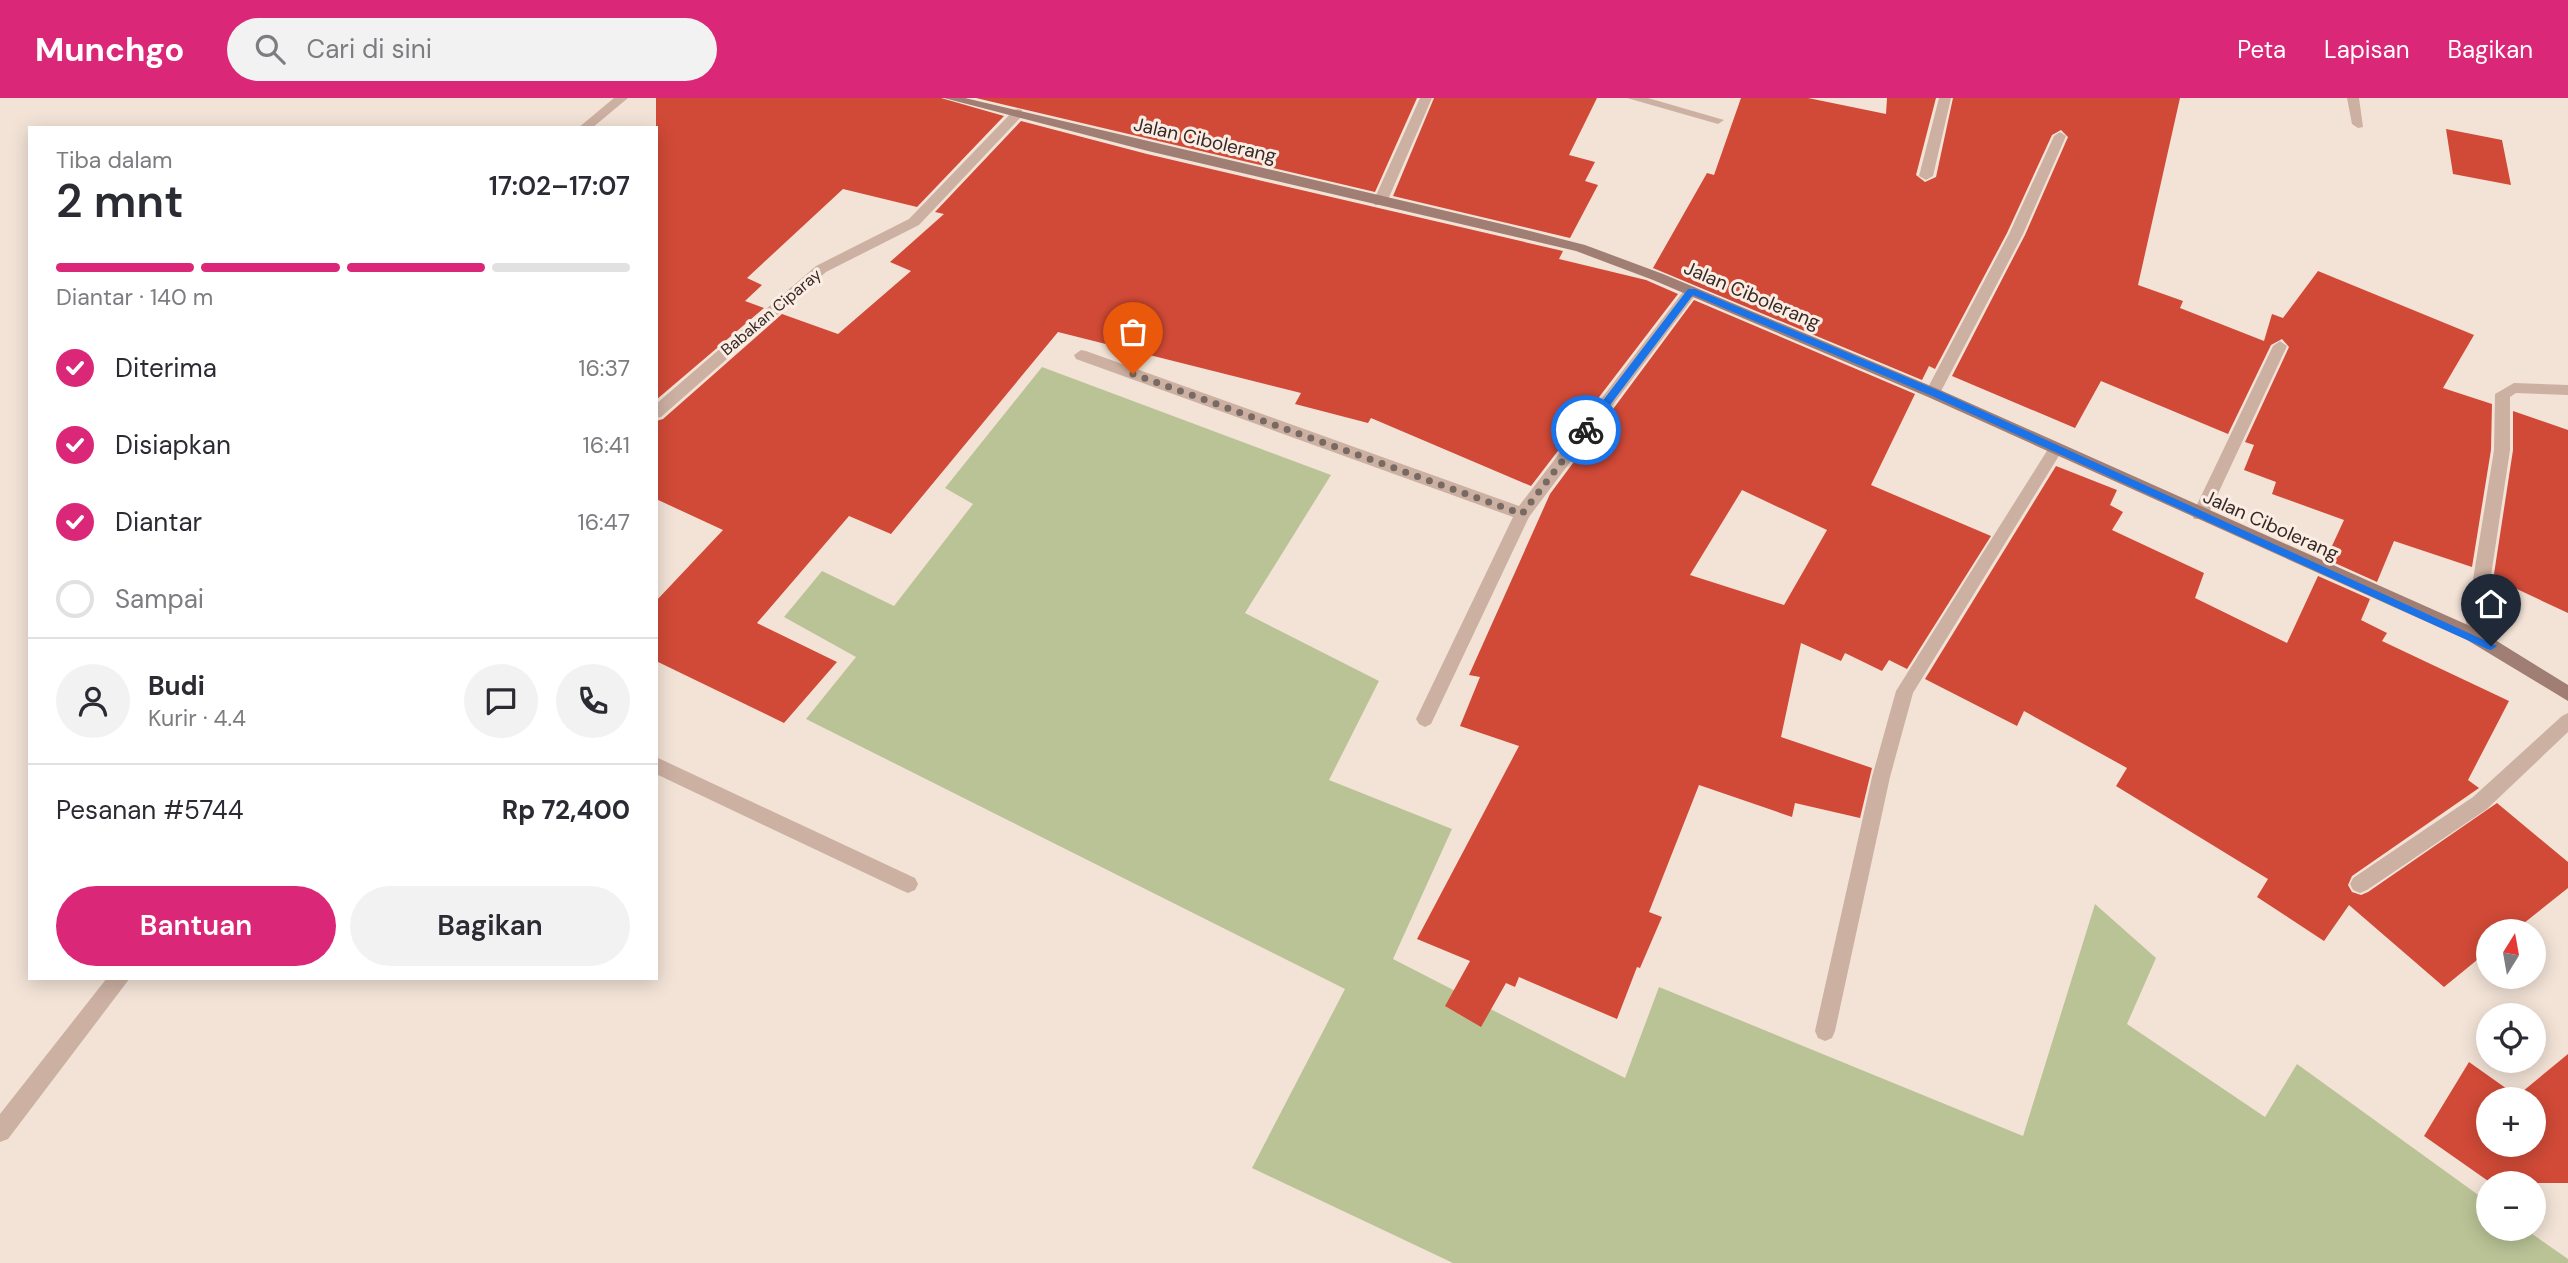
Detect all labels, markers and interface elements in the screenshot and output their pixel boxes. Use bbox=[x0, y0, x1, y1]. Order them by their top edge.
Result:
search box bbox=[227, 18, 717, 81]
text: Munchgo bbox=[35, 28, 185, 71]
icon: search bbox=[251, 30, 289, 68]
text: Cari di sini bbox=[307, 32, 432, 66]
text: Peta bbox=[2237, 34, 2286, 65]
text: Lapisan bbox=[2324, 34, 2409, 65]
text: Bagikan bbox=[2447, 34, 2533, 65]
street label: Jalan Cibolerang bbox=[1131, 111, 1279, 169]
text: Tiba dalam bbox=[56, 145, 173, 175]
text: 17:02–17:07 bbox=[489, 169, 630, 203]
text: 2 mnt bbox=[56, 171, 184, 231]
street label: Jalan Cibolerang bbox=[1680, 255, 1824, 335]
street label: Babakan Ciparay bbox=[717, 264, 826, 360]
text: Diantar · 140 m bbox=[56, 282, 213, 312]
pin bbox=[1103, 302, 1163, 374]
icon: bag bbox=[1114, 313, 1152, 351]
icon: check bbox=[56, 349, 94, 387]
text: Diterima bbox=[115, 351, 217, 385]
text: 16:37 bbox=[578, 353, 630, 383]
courier bbox=[1551, 395, 1621, 465]
icon: bike bbox=[1567, 411, 1605, 449]
icon: check bbox=[56, 426, 94, 464]
text: Disiapkan bbox=[115, 428, 231, 462]
text: 16:41 bbox=[583, 430, 630, 460]
street label: Jalan Cibolerang bbox=[2199, 484, 2343, 566]
icon: check bbox=[56, 503, 94, 541]
text: Diantar bbox=[115, 505, 202, 539]
text: 16:47 bbox=[577, 507, 630, 537]
pin bbox=[2461, 574, 2521, 646]
text: Sampai bbox=[115, 582, 204, 616]
icon: home bbox=[2472, 585, 2510, 623]
button: person bbox=[56, 664, 130, 738]
button: chat bbox=[464, 664, 538, 738]
button: phone bbox=[556, 664, 630, 738]
text: Budi bbox=[148, 669, 205, 703]
text: Kurir · 4.4 bbox=[148, 703, 246, 733]
text: Pesanan #5744 bbox=[56, 793, 243, 827]
text: Rp 72,400 bbox=[502, 793, 630, 827]
button: Bantuan bbox=[56, 886, 336, 966]
button: Bagikan bbox=[350, 886, 630, 966]
north arrow bbox=[2476, 919, 2546, 989]
map controls bbox=[2476, 919, 2546, 1241]
button: locate bbox=[2476, 1003, 2546, 1073]
button: + bbox=[2476, 1087, 2546, 1157]
button: − bbox=[2476, 1171, 2546, 1241]

